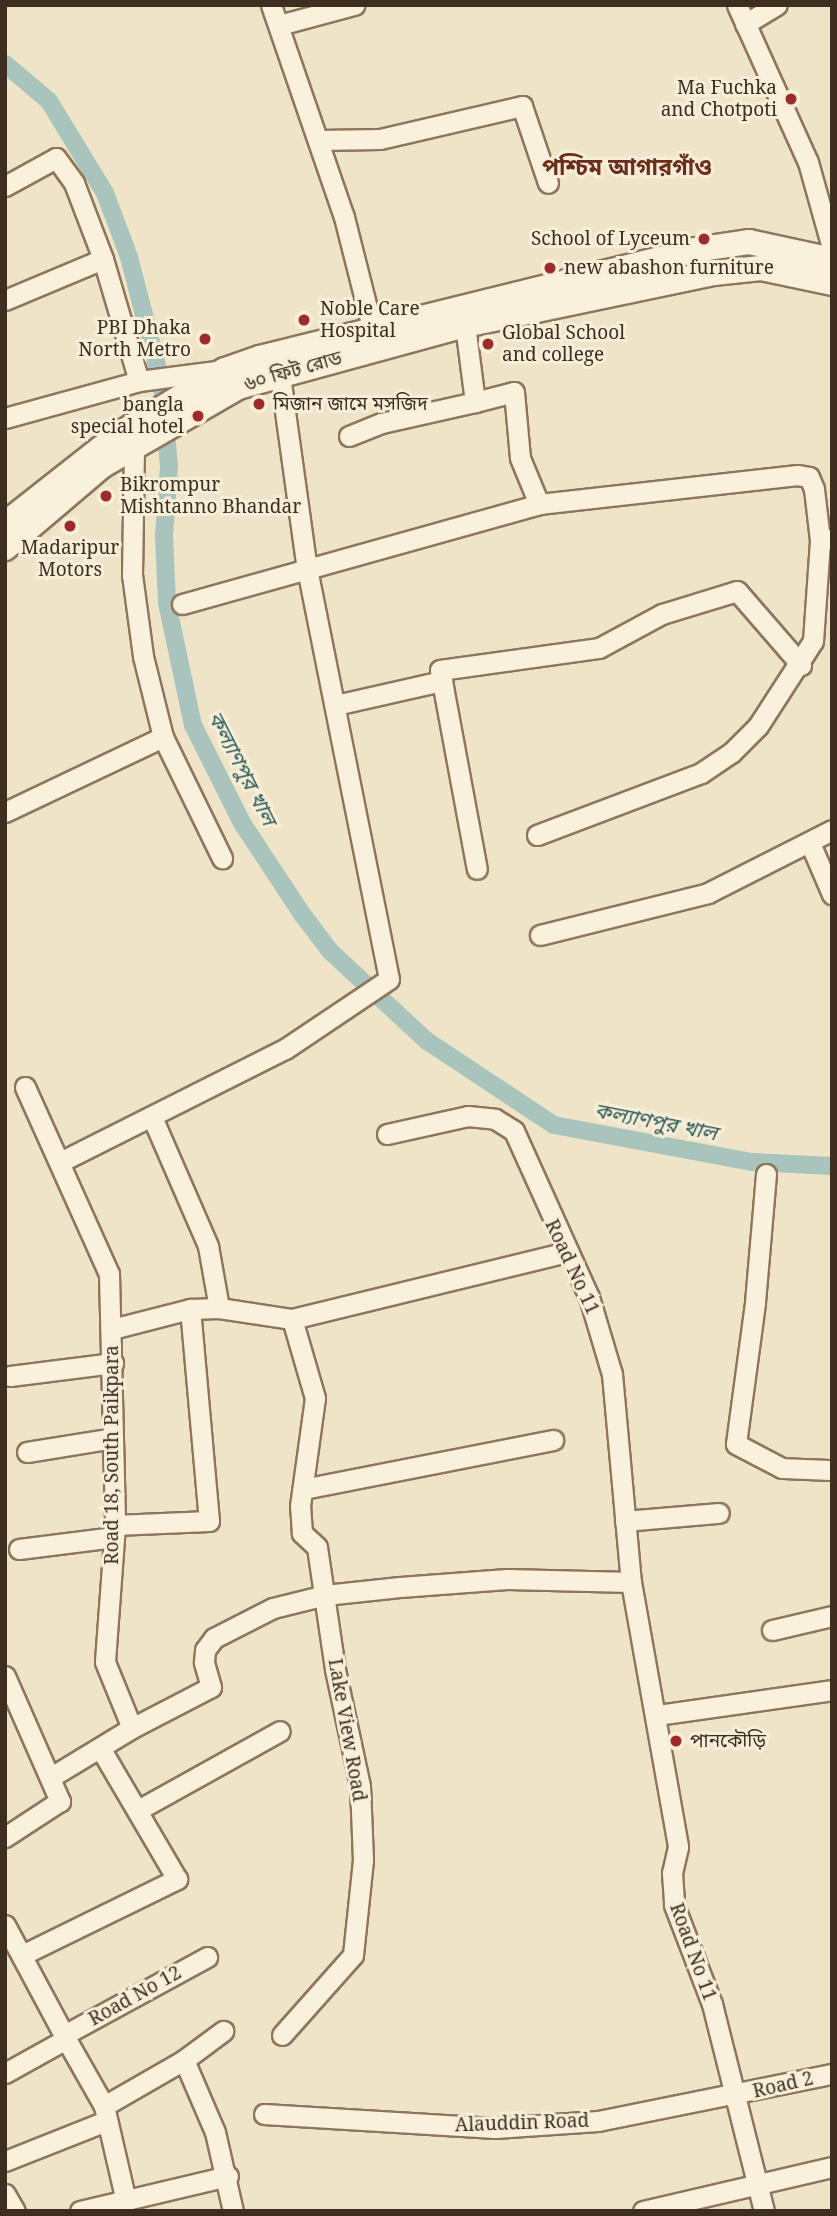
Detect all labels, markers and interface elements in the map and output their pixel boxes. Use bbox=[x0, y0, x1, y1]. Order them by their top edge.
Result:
place label: Ma Fuchka and Chotpoti bbox=[661, 77, 777, 121]
marker: Ma Fuchka and Chotpoti bbox=[783, 91, 799, 107]
district label: পশ্চিম আগারগাঁও bbox=[542, 152, 712, 180]
place label: School of Lyceum bbox=[531, 228, 690, 250]
marker: School of Lyceum bbox=[696, 231, 712, 247]
place label: new abashon furniture bbox=[564, 257, 774, 279]
marker: new abashon furniture bbox=[542, 260, 558, 276]
place label: Noble Care Hospital bbox=[320, 298, 420, 342]
marker: Noble Care Hospital bbox=[294, 310, 314, 330]
place label: PBI Dhaka North Metro bbox=[78, 317, 191, 361]
place label: Global School and college bbox=[502, 322, 625, 366]
marker: PBI Dhaka North Metro bbox=[197, 331, 213, 347]
marker: Global School and college bbox=[480, 336, 496, 352]
street label: ৬০ ফিট রোড bbox=[242, 346, 344, 396]
place label: মিজান জামে মসজিদ bbox=[273, 393, 428, 415]
place label: bangla special hotel bbox=[71, 394, 184, 438]
marker: মিজান জামে মসজিদ bbox=[251, 396, 267, 412]
marker: bangla special hotel bbox=[190, 408, 206, 424]
place label: Bikrompur Mishtanno Bhandar bbox=[120, 474, 301, 518]
marker: Bikrompur Mishtanno Bhandar bbox=[98, 488, 114, 504]
marker: Madaripur Motors bbox=[62, 518, 78, 534]
place label: Madaripur Motors bbox=[21, 537, 119, 581]
water label: কল্যাণপুর খাল bbox=[204, 707, 282, 829]
water label: কল্যাণপুর খাল bbox=[593, 1097, 719, 1145]
street label: Road No 11 bbox=[540, 1216, 604, 1318]
street label: Road 18, South Paikpara bbox=[101, 1345, 123, 1565]
street label: Lake View Road bbox=[323, 1657, 371, 1803]
place label: পানকৌড়ি bbox=[690, 1730, 766, 1752]
marker: পানকৌড়ি bbox=[668, 1733, 684, 1749]
street label: Road No 11 bbox=[665, 1900, 721, 2004]
street label: Road No 12 bbox=[85, 1961, 185, 2031]
street label: Road 2 bbox=[751, 2067, 815, 2103]
street label: Alauddin Road bbox=[454, 2109, 590, 2137]

